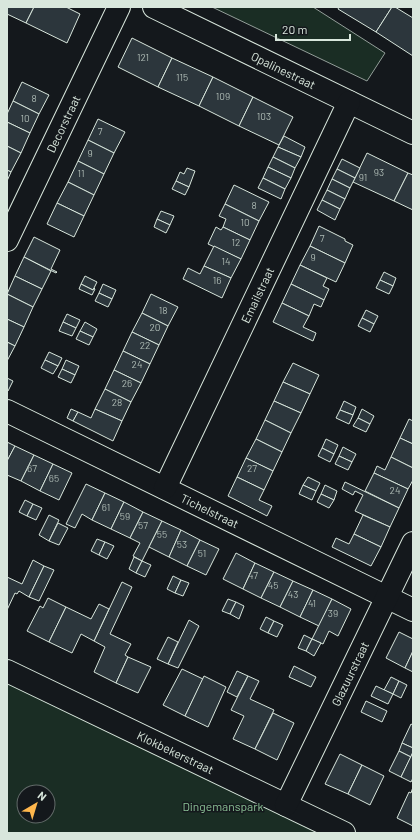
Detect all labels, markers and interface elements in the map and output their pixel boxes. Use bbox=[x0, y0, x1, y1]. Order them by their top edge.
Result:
scale bar bbox=[276, 16, 350, 42]
text: 20 m bbox=[282, 22, 308, 36]
street label: Opalinestraat bbox=[249, 48, 318, 92]
house number: 121 bbox=[137, 51, 149, 63]
house number: 115 bbox=[176, 71, 188, 83]
house number: 109 bbox=[216, 90, 230, 102]
house number: 8 bbox=[31, 92, 37, 104]
street label: Decorstraat bbox=[43, 93, 83, 155]
house number: 103 bbox=[257, 110, 271, 122]
house number: 10 bbox=[20, 112, 30, 124]
house number: 7 bbox=[98, 125, 103, 137]
house number: 9 bbox=[87, 147, 93, 159]
house number: 93 bbox=[374, 166, 384, 178]
house number: 11 bbox=[77, 167, 85, 179]
house number: 91 bbox=[359, 171, 367, 183]
house number: 8 bbox=[251, 199, 257, 211]
house number: 10 bbox=[240, 216, 250, 228]
house number: 7 bbox=[320, 232, 325, 244]
house number: 12 bbox=[232, 236, 240, 248]
house number: 9 bbox=[310, 251, 316, 263]
house number: 14 bbox=[221, 255, 231, 267]
street label: Emailstraat bbox=[238, 265, 276, 325]
house number: 16 bbox=[213, 274, 221, 286]
house number: 18 bbox=[159, 304, 167, 316]
house number: 20 bbox=[149, 321, 161, 333]
house number: 22 bbox=[140, 339, 150, 351]
house number: 24 bbox=[132, 358, 142, 370]
house number: 26 bbox=[122, 377, 132, 389]
house number: 28 bbox=[112, 396, 122, 408]
house number: 67 bbox=[27, 462, 37, 474]
house number: 27 bbox=[247, 462, 257, 474]
house number: 65 bbox=[49, 472, 59, 484]
house number: 24 bbox=[390, 484, 400, 496]
street label: Tichelstraat bbox=[179, 490, 241, 531]
house number: 61 bbox=[102, 501, 110, 513]
house number: 59 bbox=[120, 510, 130, 522]
house number: 57 bbox=[138, 519, 148, 531]
house number: 55 bbox=[157, 528, 167, 540]
house number: 53 bbox=[177, 538, 187, 550]
house number: 51 bbox=[198, 547, 206, 559]
house number: 47 bbox=[248, 569, 258, 581]
house number: 45 bbox=[268, 579, 278, 591]
house number: 43 bbox=[288, 588, 298, 600]
house number: 41 bbox=[308, 597, 316, 609]
house number: 39 bbox=[328, 607, 338, 619]
street label: Glazuurstraat bbox=[328, 639, 371, 708]
street label: Klokbekerstraat bbox=[135, 728, 216, 776]
north arrow bbox=[16, 784, 56, 824]
text: N bbox=[36, 788, 49, 803]
park label: Dingemanspark bbox=[182, 799, 264, 813]

